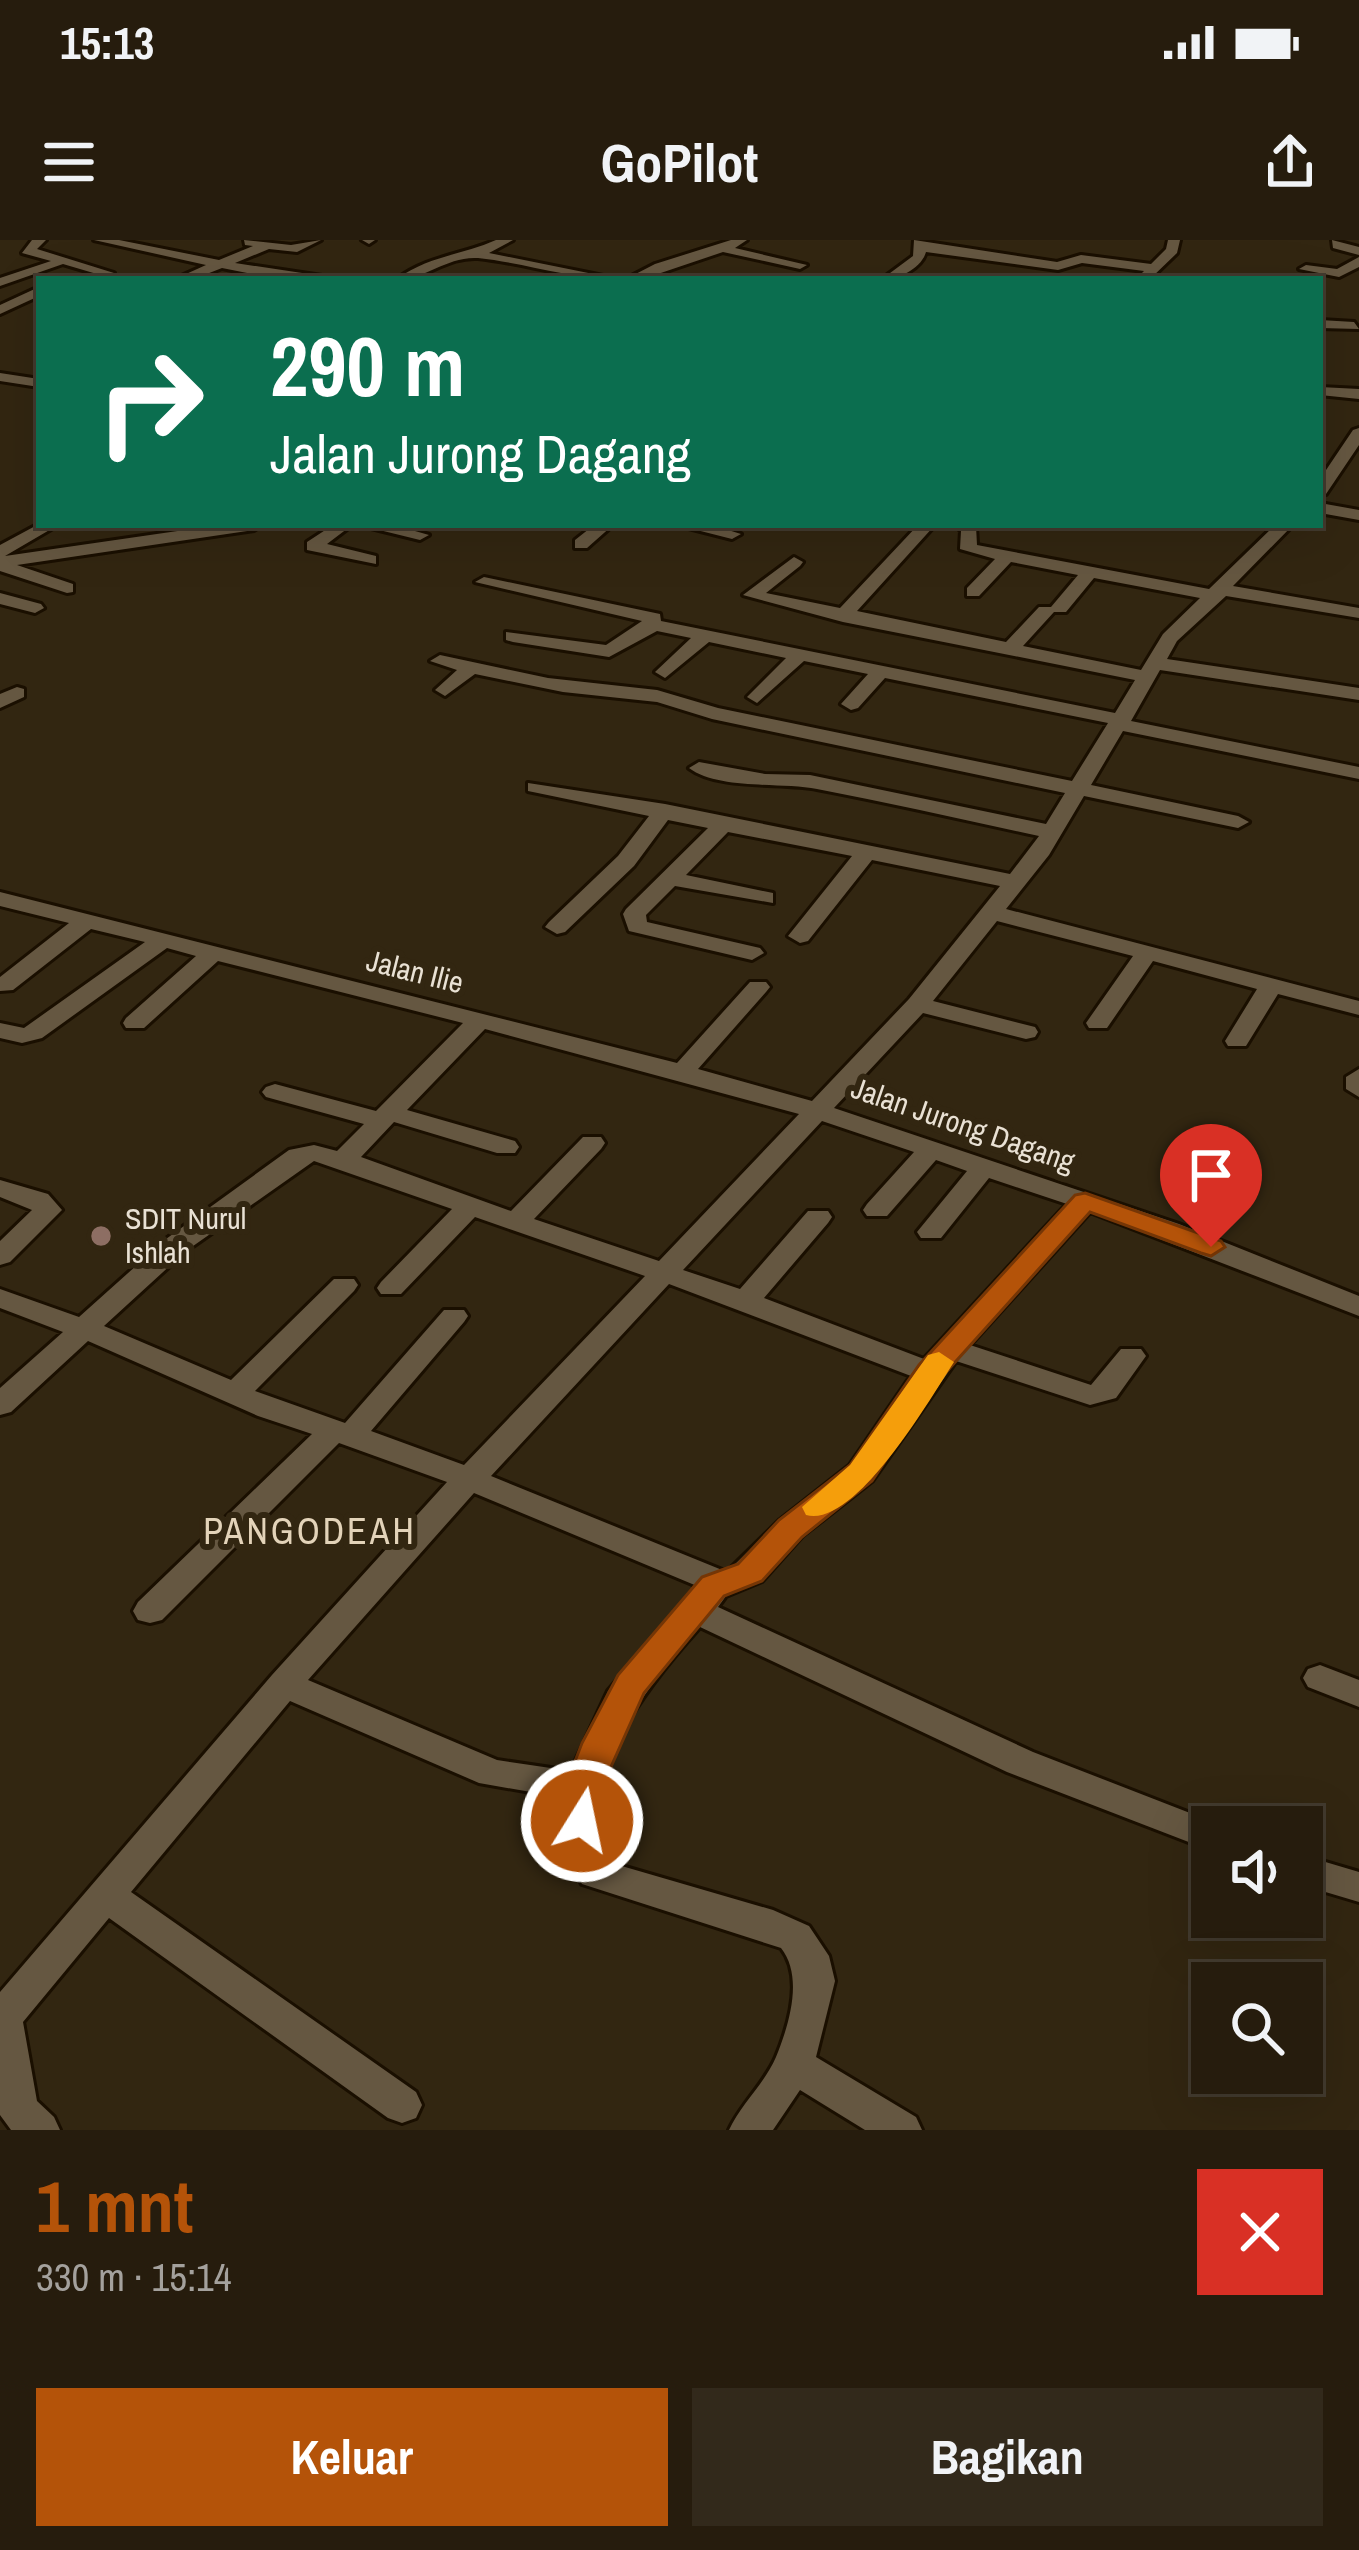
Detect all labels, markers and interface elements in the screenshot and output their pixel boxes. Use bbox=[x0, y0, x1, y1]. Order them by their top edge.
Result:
text: 15:13 bbox=[60, 12, 154, 73]
text: GoPilot bbox=[601, 126, 758, 199]
icon: menu bbox=[36, 129, 102, 195]
icon: share bbox=[1257, 129, 1323, 195]
text: 290 m bbox=[270, 309, 465, 422]
icon: right bbox=[72, 324, 228, 480]
text: Jalan Jurong Dagang bbox=[270, 417, 691, 490]
street label: Jalan Ilie bbox=[363, 940, 468, 1002]
street label: Jalan Jurong Dagang bbox=[846, 1067, 1081, 1181]
pin bbox=[1160, 1124, 1262, 1247]
icon: arrive bbox=[1178, 1142, 1244, 1208]
place label: SDIT Nurul Ishlah bbox=[125, 1198, 246, 1272]
marker: SDIT Nurul Ishlah bbox=[88, 1223, 114, 1249]
district label: PANGODEAH bbox=[203, 1507, 417, 1555]
position arrow bbox=[519, 1758, 645, 1884]
map controls bbox=[1191, 1806, 1323, 2094]
button: sound bbox=[1191, 1806, 1323, 1938]
button: search bbox=[1191, 1962, 1323, 2094]
text: 1 mnt bbox=[36, 2157, 193, 2254]
button: close bbox=[1197, 2169, 1323, 2295]
text: 330 m · 15:14 bbox=[36, 2251, 232, 2303]
button: Keluar bbox=[36, 2388, 668, 2526]
button: Bagikan bbox=[692, 2388, 1323, 2526]

